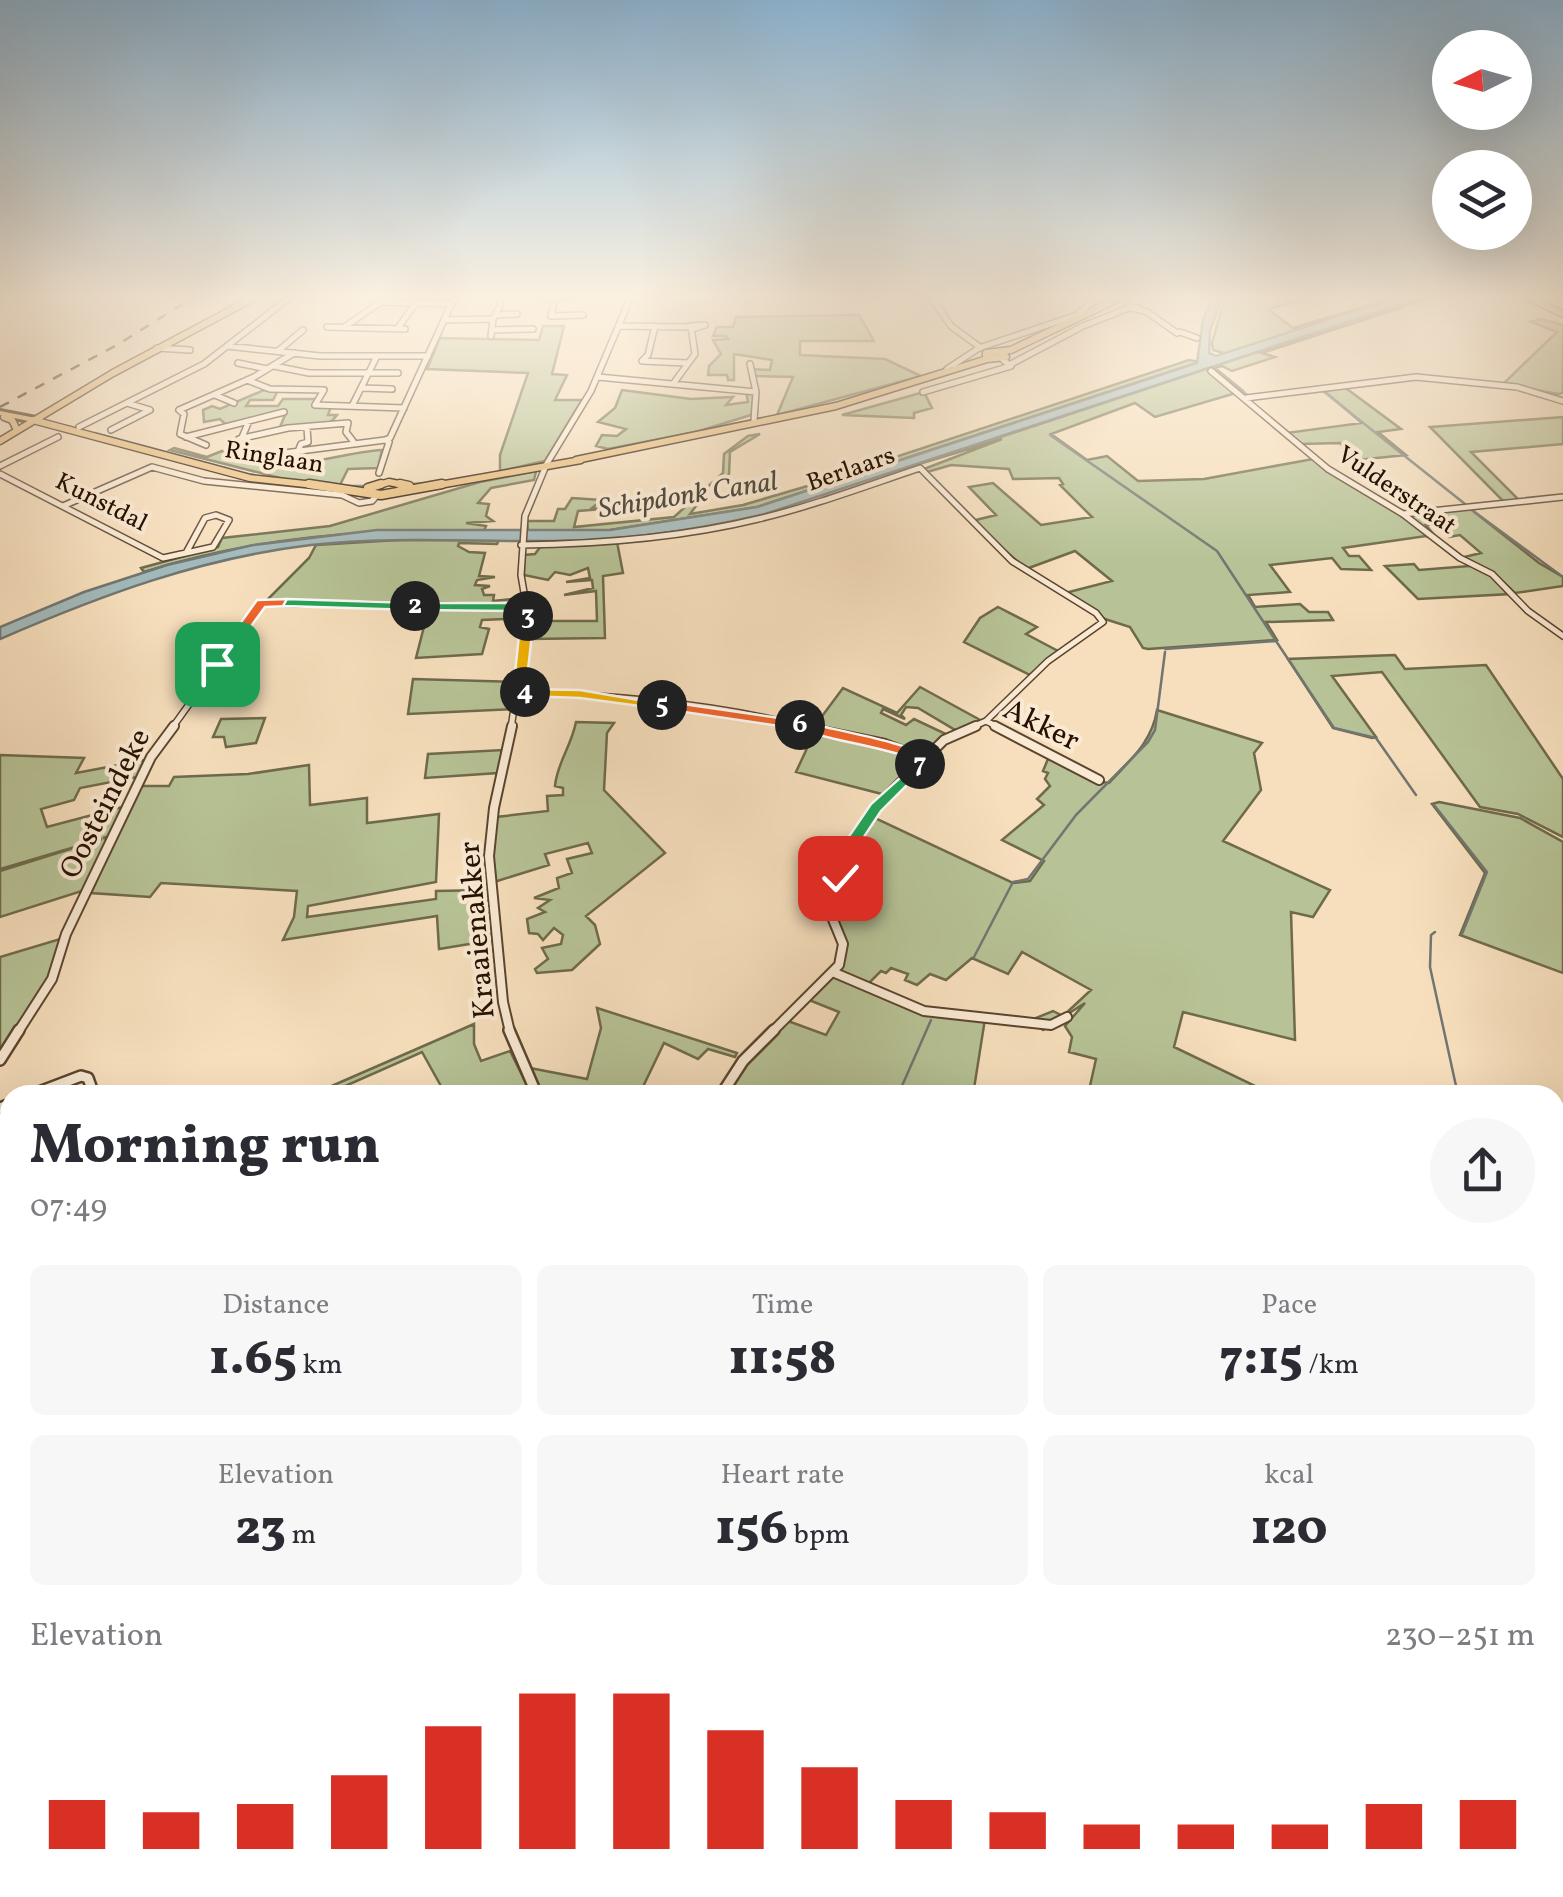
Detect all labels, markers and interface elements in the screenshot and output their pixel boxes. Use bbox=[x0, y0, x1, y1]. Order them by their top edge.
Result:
north arrow bbox=[1432, 30, 1532, 130]
map controls bbox=[1432, 30, 1532, 250]
button: layers bbox=[1432, 150, 1532, 250]
street label: Ringlaan bbox=[222, 433, 326, 483]
street label: Vulderstraat bbox=[1329, 438, 1463, 544]
street label: Berlaars bbox=[802, 439, 900, 501]
water label: Schipdonk Canal bbox=[595, 463, 781, 529]
street label: Kunstdal bbox=[49, 465, 153, 541]
pin: 2 bbox=[390, 581, 440, 631]
text: 2 bbox=[408, 586, 422, 625]
pin: 3 bbox=[503, 591, 553, 641]
text: 3 bbox=[521, 596, 535, 635]
pin bbox=[175, 622, 260, 707]
icon: arrive bbox=[190, 637, 245, 692]
pin: 4 bbox=[500, 667, 550, 717]
text: 4 bbox=[517, 672, 533, 711]
pin: 5 bbox=[637, 680, 687, 730]
text: 5 bbox=[655, 685, 669, 724]
street label: Akker bbox=[996, 690, 1086, 762]
pin: 6 bbox=[775, 700, 825, 750]
text: 6 bbox=[792, 705, 808, 744]
street label: Oosteindeke bbox=[50, 722, 162, 886]
pin: 7 bbox=[895, 739, 945, 789]
text: 7 bbox=[913, 744, 927, 783]
pin bbox=[798, 836, 883, 921]
street label: Kraaienakker bbox=[449, 840, 507, 1020]
icon: check bbox=[813, 851, 868, 906]
text: Morning run bbox=[30, 1110, 380, 1186]
button: share bbox=[1430, 1118, 1535, 1223]
text: 07:49 bbox=[30, 1186, 107, 1230]
text: Distance bbox=[222, 1286, 329, 1325]
text: Time bbox=[752, 1286, 813, 1325]
text: Pace bbox=[1261, 1286, 1317, 1325]
text: 1.65 bbox=[209, 1325, 297, 1395]
text: 11:58 bbox=[728, 1325, 836, 1395]
text: 7:15 bbox=[1220, 1325, 1303, 1395]
text: km bbox=[297, 1346, 343, 1385]
text: /km bbox=[1303, 1346, 1359, 1385]
text: Elevation bbox=[218, 1456, 334, 1495]
text: Heart rate bbox=[721, 1456, 844, 1495]
text: kcal bbox=[1264, 1456, 1314, 1495]
text: 23 bbox=[235, 1495, 286, 1565]
text: 156 bbox=[715, 1495, 788, 1565]
text: 120 bbox=[1251, 1495, 1328, 1565]
text: m bbox=[286, 1516, 316, 1555]
text: bpm bbox=[788, 1516, 850, 1555]
text: Elevation bbox=[30, 1615, 163, 1659]
text: 230–251 m bbox=[1385, 1615, 1535, 1659]

